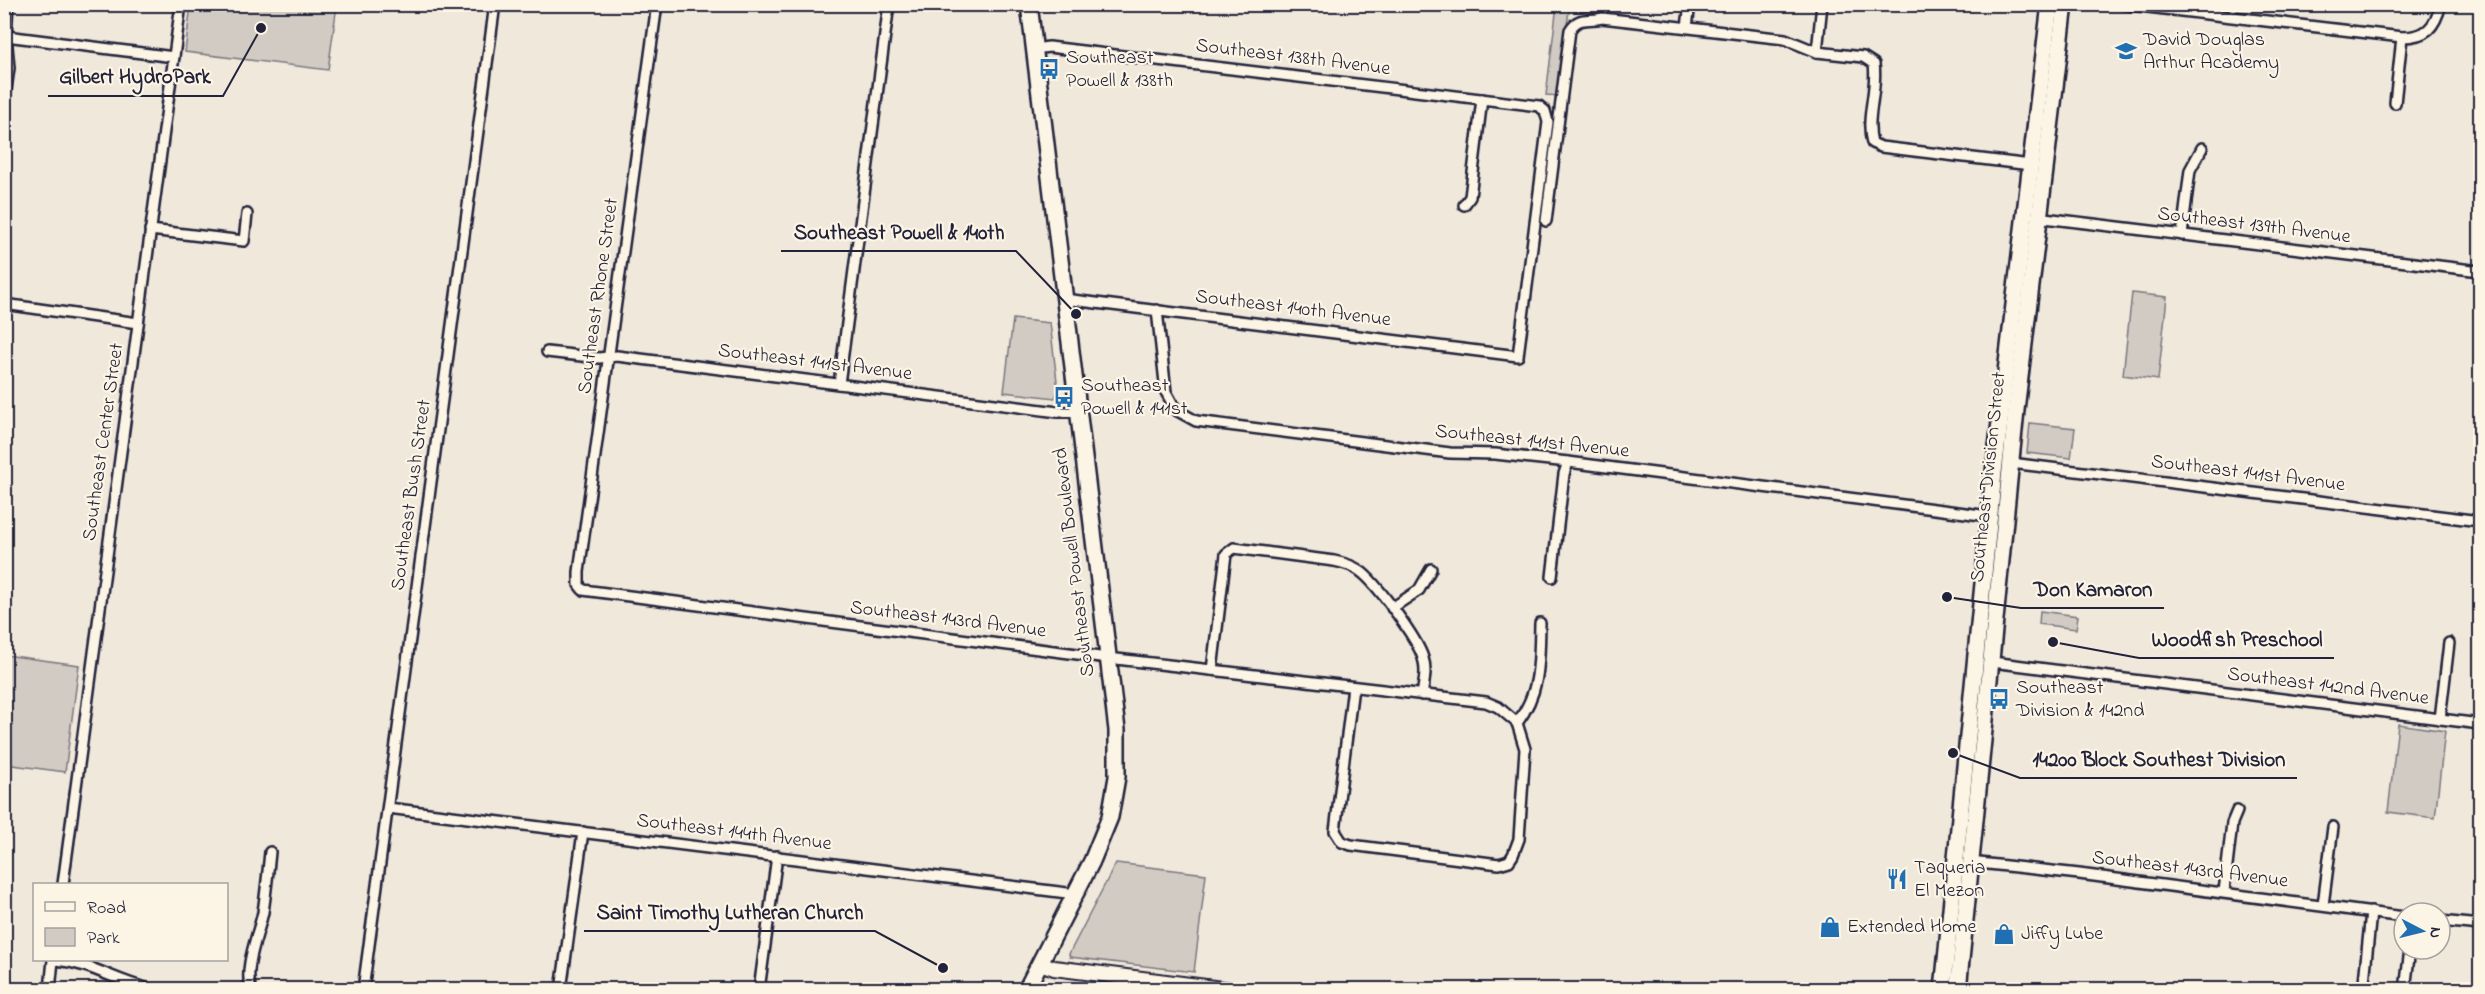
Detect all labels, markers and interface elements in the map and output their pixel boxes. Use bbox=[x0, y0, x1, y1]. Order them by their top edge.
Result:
place label: David Douglas Arthur Academy bbox=[2142, 26, 2279, 78]
street label: Southeast 138th Avenue bbox=[1194, 32, 1392, 84]
school or university icon: David Douglas Arthur Academy bbox=[2114, 39, 2138, 63]
place label: Southeast Powell & 138th bbox=[1066, 44, 1173, 96]
callout: Gilbert HydroPark bbox=[48, 57, 223, 96]
bus stop icon: Southeast Powell & 138th bbox=[1037, 57, 1061, 81]
text: Gilbert HydroPark bbox=[59, 63, 212, 95]
street label: Southeast Rhone Street bbox=[571, 196, 627, 396]
street label: Southeast 139th Avenue bbox=[2156, 200, 2352, 252]
callout: Southeast Powell & 140th bbox=[781, 212, 1016, 251]
text: Southeast Powell & 140th bbox=[794, 219, 1004, 249]
street label: Southeast 140th Avenue bbox=[1194, 283, 1392, 335]
street label: Southeast 141st Avenue bbox=[716, 337, 914, 389]
street label: Southeast Center Street bbox=[76, 341, 132, 543]
street label: Southeast Division Street bbox=[1964, 370, 2015, 584]
place label: Southeast Powell & 141st bbox=[1081, 372, 1188, 424]
bus stop icon: Southeast Powell & 141st bbox=[1052, 385, 1076, 409]
street label: Southeast Bush Street bbox=[384, 397, 440, 592]
street label: Southeast 141st Avenue bbox=[1433, 417, 1631, 467]
street label: Southeast Powell Boulevard bbox=[1047, 446, 1103, 678]
street label: Southeast 141st Avenue bbox=[2149, 448, 2347, 500]
callout: Don Kamaron bbox=[2021, 569, 2164, 608]
text: Don Kamaron bbox=[2033, 576, 2152, 606]
street label: Southeast 143rd Avenue bbox=[848, 594, 1048, 646]
callout: Woodfish Preschool bbox=[2139, 619, 2334, 658]
text: Woodfish Preschool bbox=[2152, 626, 2323, 656]
street label: Southeast 142nd Avenue bbox=[2226, 660, 2431, 714]
place label: Southeast Division & 142nd bbox=[2015, 674, 2144, 726]
bus stop icon: Southeast Division & 142nd bbox=[1987, 687, 2011, 711]
callout: 14200 Block Southest Division bbox=[2020, 739, 2297, 778]
text: 14200 Block Southest Division bbox=[2033, 746, 2285, 776]
street label: Southeast 144th Avenue bbox=[635, 807, 833, 859]
street label: Southeast 143rd Avenue bbox=[2090, 844, 2290, 896]
place label: Taqueria El Mezon bbox=[1914, 854, 1986, 906]
restaurant icon: Taqueria El Mezon bbox=[1885, 867, 1909, 891]
legend bbox=[33, 883, 228, 961]
callout: Saint Timothy Lutheran Church bbox=[584, 892, 875, 931]
text: Road bbox=[87, 896, 126, 922]
text: Saint Timothy Lutheran Church bbox=[596, 899, 864, 931]
north arrow bbox=[2392, 901, 2452, 961]
place label: Extended Home bbox=[1847, 913, 1977, 942]
shop icon: Extended Home bbox=[1818, 915, 1842, 939]
place label: Jiffy Lube bbox=[2021, 920, 2103, 949]
shop icon: Jiffy Lube bbox=[1992, 922, 2016, 946]
text: Park bbox=[87, 926, 120, 952]
text: N bbox=[2422, 926, 2447, 940]

